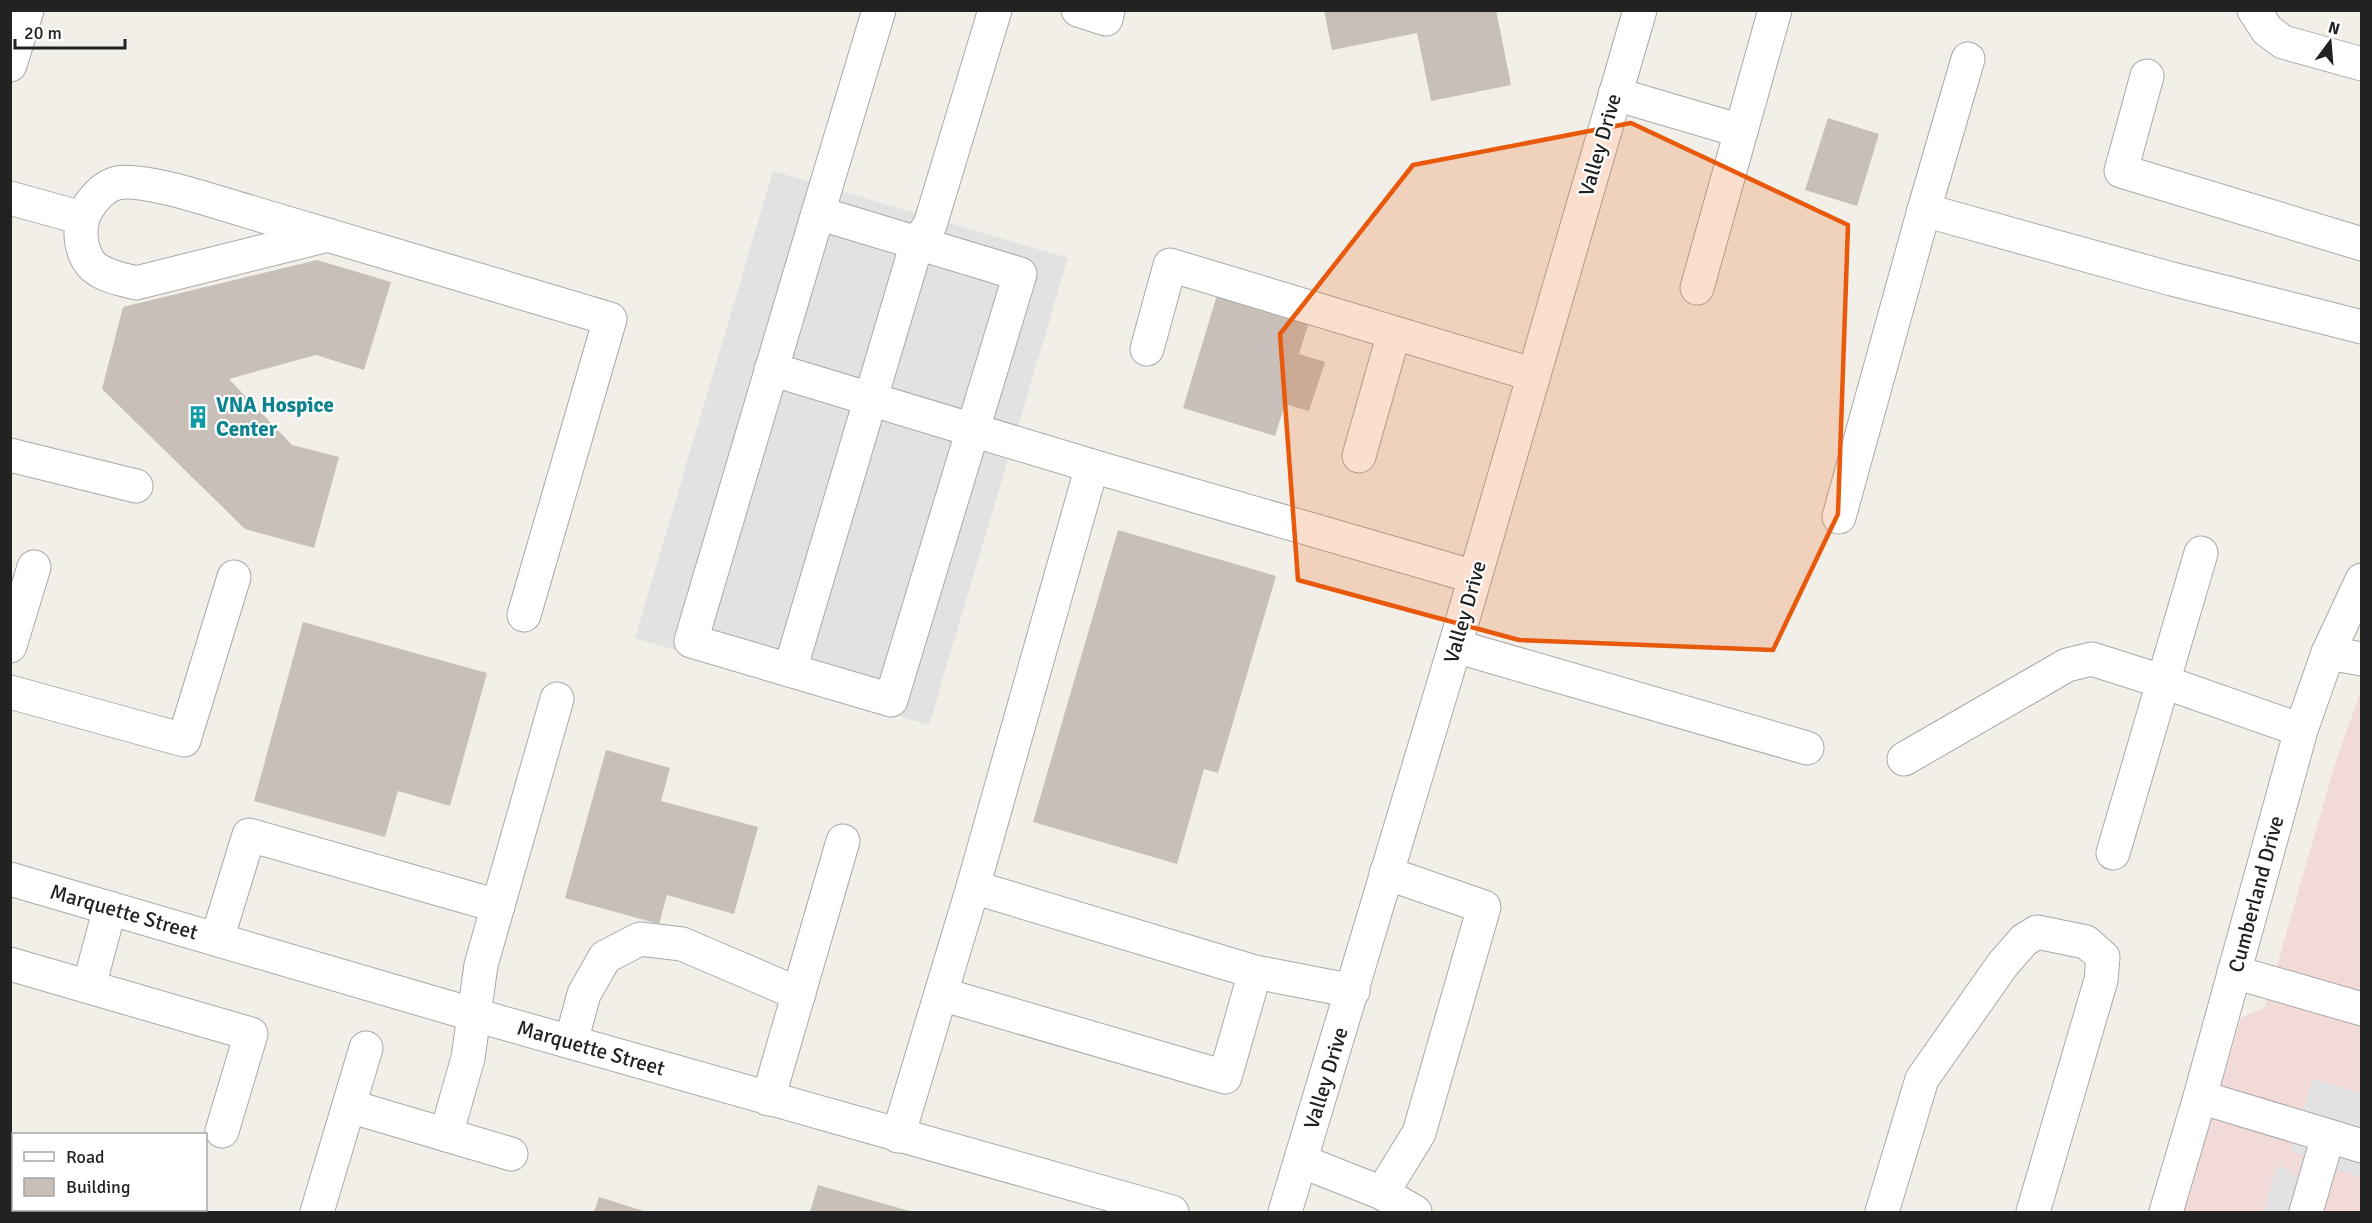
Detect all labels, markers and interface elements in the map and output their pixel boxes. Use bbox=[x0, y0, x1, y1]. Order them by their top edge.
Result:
scale bar bbox=[15, 12, 124, 50]
north arrow bbox=[2300, 12, 2360, 72]
text: N bbox=[2326, 17, 2342, 40]
text: 20 m bbox=[24, 22, 62, 44]
street label: Valley Drive bbox=[1573, 91, 1627, 199]
place label: VNA Hospice Center bbox=[216, 392, 334, 442]
building icon: VNA Hospice Center bbox=[185, 404, 211, 430]
street label: Valley Drive bbox=[1438, 558, 1492, 666]
street label: Cumberland Drive bbox=[2223, 813, 2289, 975]
street label: Marquette Street bbox=[47, 878, 201, 946]
street label: Marquette Street bbox=[514, 1014, 668, 1082]
street label: Valley Drive bbox=[1298, 1024, 1354, 1132]
legend bbox=[12, 1133, 207, 1211]
text: Road bbox=[66, 1146, 105, 1168]
text: Building bbox=[66, 1176, 130, 1198]

